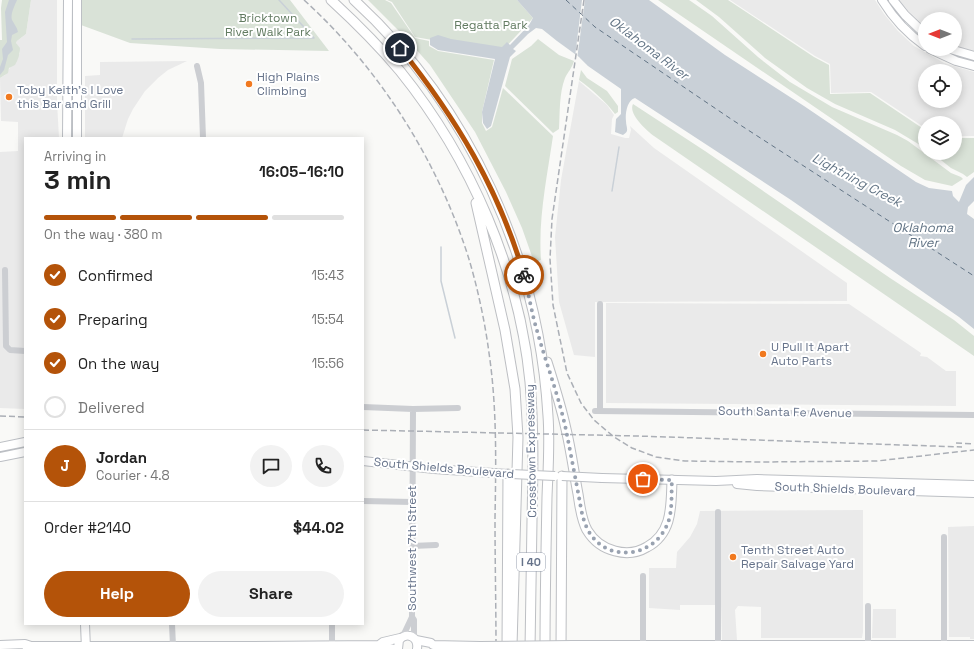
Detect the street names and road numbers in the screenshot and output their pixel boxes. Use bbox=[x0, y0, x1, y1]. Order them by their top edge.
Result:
street label: Crosstown Expressway bbox=[522, 384, 540, 518]
street label: South Santa Fe Avenue bbox=[718, 403, 852, 421]
street label: South Shields Boulevard bbox=[373, 454, 515, 482]
street label: South Shields Boulevard bbox=[774, 479, 916, 499]
street label: Southwest 7th Street bbox=[404, 485, 420, 611]
road number: I 40 bbox=[517, 553, 545, 571]

